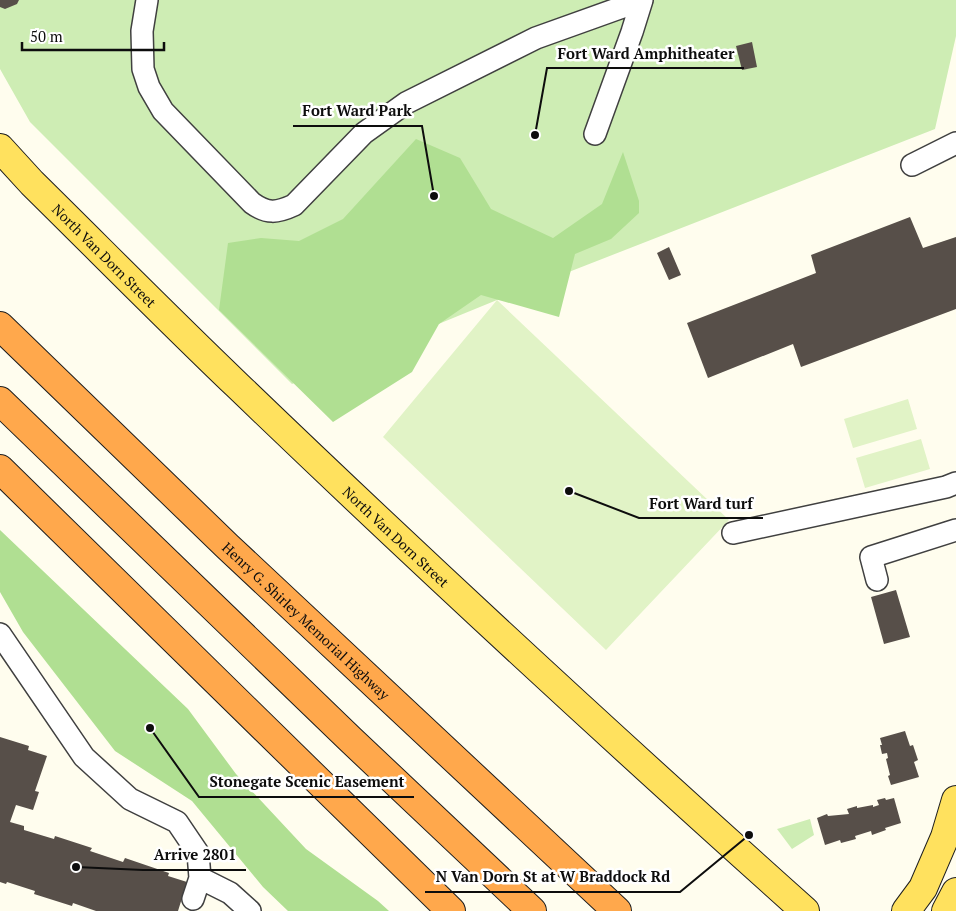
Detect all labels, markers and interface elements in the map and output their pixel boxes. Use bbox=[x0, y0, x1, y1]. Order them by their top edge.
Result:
scale bar bbox=[22, 20, 165, 52]
text: 50 m bbox=[30, 26, 63, 46]
callout: Fort Ward Amphitheater bbox=[547, 38, 744, 68]
text: Fort Ward Amphitheater bbox=[557, 43, 735, 63]
callout: Fort Ward Park bbox=[293, 96, 422, 126]
text: Fort Ward Park bbox=[302, 100, 412, 120]
street label: North Van Dorn Street bbox=[49, 199, 161, 312]
street label: North Van Dorn Street bbox=[339, 482, 454, 592]
callout: Fort Ward turf bbox=[639, 488, 763, 518]
text: Fort Ward turf bbox=[649, 493, 754, 513]
street label: Henry G. Shirley Memorial Highway bbox=[219, 537, 395, 704]
callout: Stonegate Scenic Easement bbox=[199, 767, 414, 797]
text: Stonegate Scenic Easement bbox=[209, 771, 405, 791]
callout: Arrive 2801 bbox=[143, 840, 246, 870]
text: Arrive 2801 bbox=[154, 844, 236, 864]
callout: N Van Dorn St at W Braddock Rd bbox=[425, 862, 680, 892]
text: N Van Dorn St at W Braddock Rd bbox=[436, 866, 670, 886]

